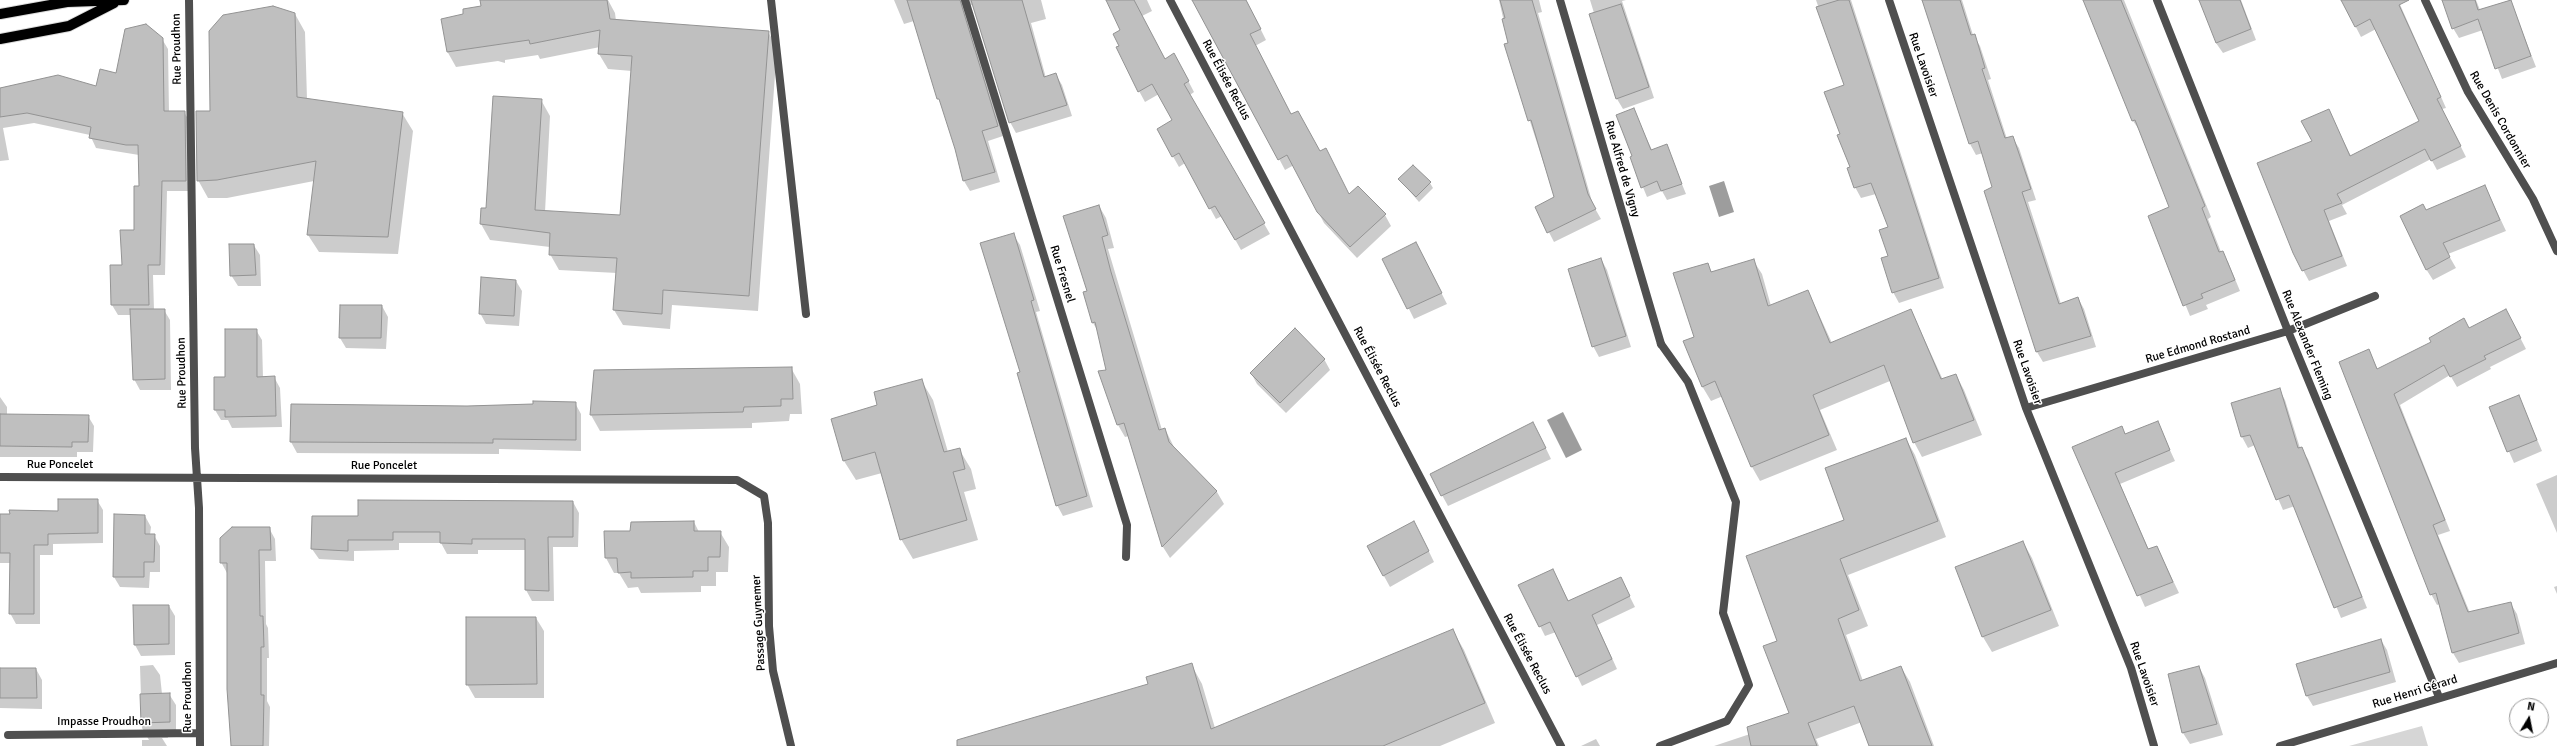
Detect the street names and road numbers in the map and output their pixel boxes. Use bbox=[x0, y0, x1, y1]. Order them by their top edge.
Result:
street label: Rue Proudhon bbox=[169, 13, 185, 85]
street label: Rue Lavoisier bbox=[1905, 31, 1941, 99]
street label: Rue Élisée Reclus bbox=[1199, 37, 1253, 123]
street label: Rue Denis Cordonnier bbox=[2466, 68, 2534, 172]
street label: Rue Alfred de Vigny bbox=[1601, 119, 1643, 219]
street label: Rue Fresnel bbox=[1046, 243, 1078, 305]
street label: Rue Alexander Fleming bbox=[2278, 288, 2336, 402]
street label: Rue Edmond Rostand bbox=[2144, 323, 2252, 367]
street label: Rue Élisée Reclus bbox=[1350, 324, 1404, 410]
street label: Rue Proudhon bbox=[174, 337, 190, 409]
street label: Rue Lavoisier bbox=[2009, 338, 2045, 406]
street label: Rue Poncelet bbox=[27, 458, 93, 472]
street label: Rue Poncelet bbox=[351, 459, 417, 473]
street label: Passage Guynemer bbox=[749, 574, 769, 672]
street label: Rue Élisée Reclus bbox=[1500, 611, 1554, 697]
street label: Rue Lavoisier bbox=[2126, 640, 2162, 708]
street label: Rue Proudhon bbox=[181, 661, 195, 733]
street label: Rue Henri Gérard bbox=[2371, 672, 2459, 712]
street label: Impasse Proudhon bbox=[57, 715, 151, 729]

